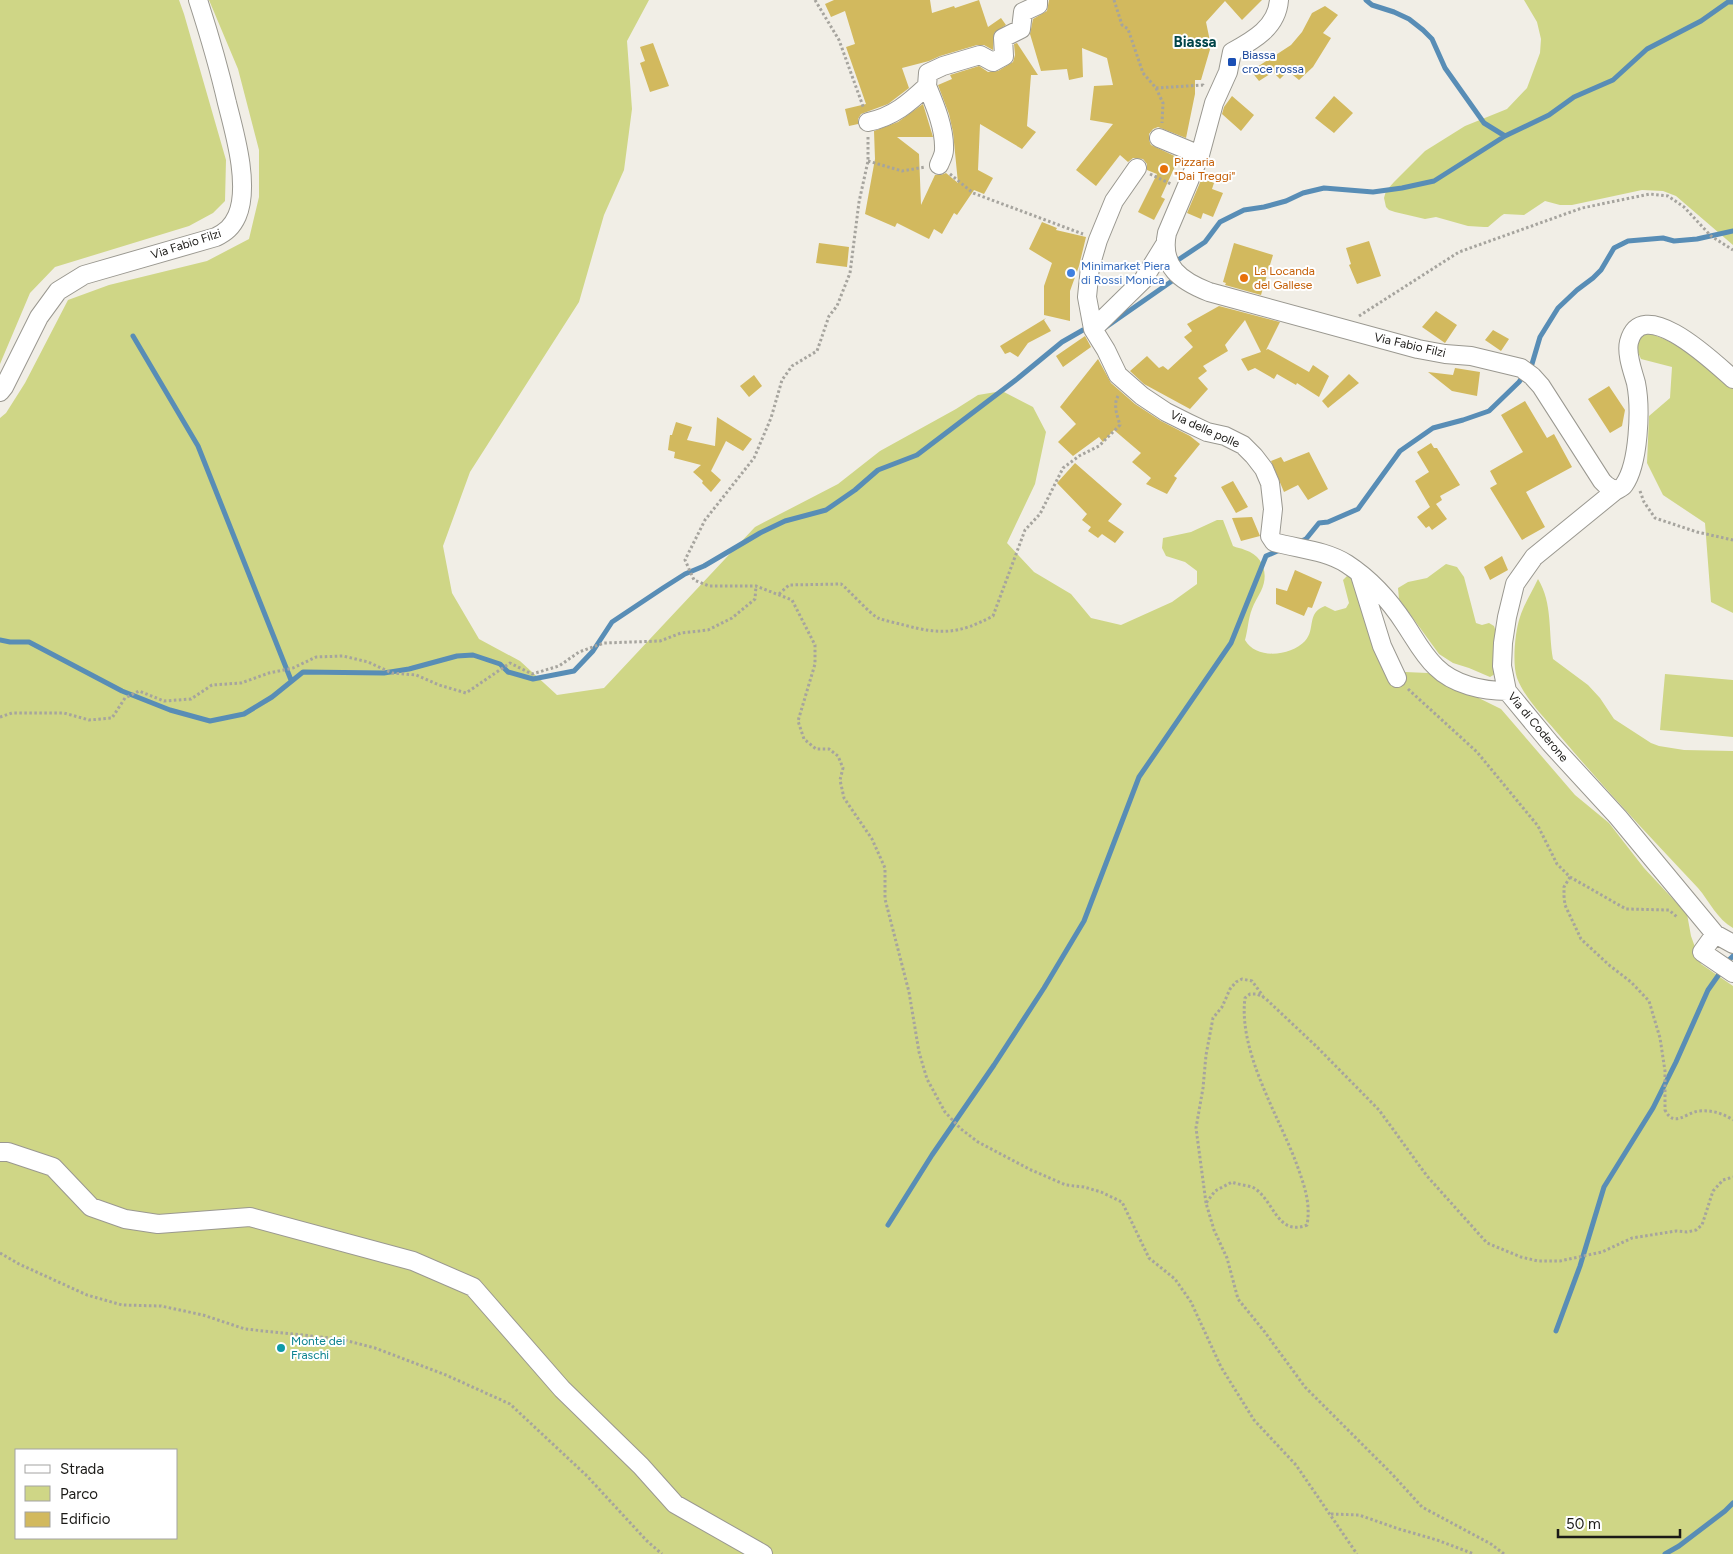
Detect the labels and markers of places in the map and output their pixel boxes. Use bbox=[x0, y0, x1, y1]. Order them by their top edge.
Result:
place label: Biassa croce rossa bbox=[1242, 48, 1304, 76]
marker: Biassa croce rossa bbox=[1226, 56, 1238, 68]
place label: Pizzaria "Dai Treggi" bbox=[1174, 155, 1236, 183]
marker: Pizzaria "Dai Treggi" bbox=[1158, 163, 1170, 175]
place label: Minimarket Piera di Rossi Monica bbox=[1081, 259, 1170, 287]
place label: La Locanda del Gallese bbox=[1254, 264, 1315, 292]
marker: Minimarket Piera di Rossi Monica bbox=[1065, 267, 1077, 279]
marker: La Locanda del Gallese bbox=[1238, 272, 1250, 284]
place label: Monte dei Fraschi bbox=[291, 1334, 345, 1362]
marker: Monte dei Fraschi bbox=[275, 1342, 287, 1354]

